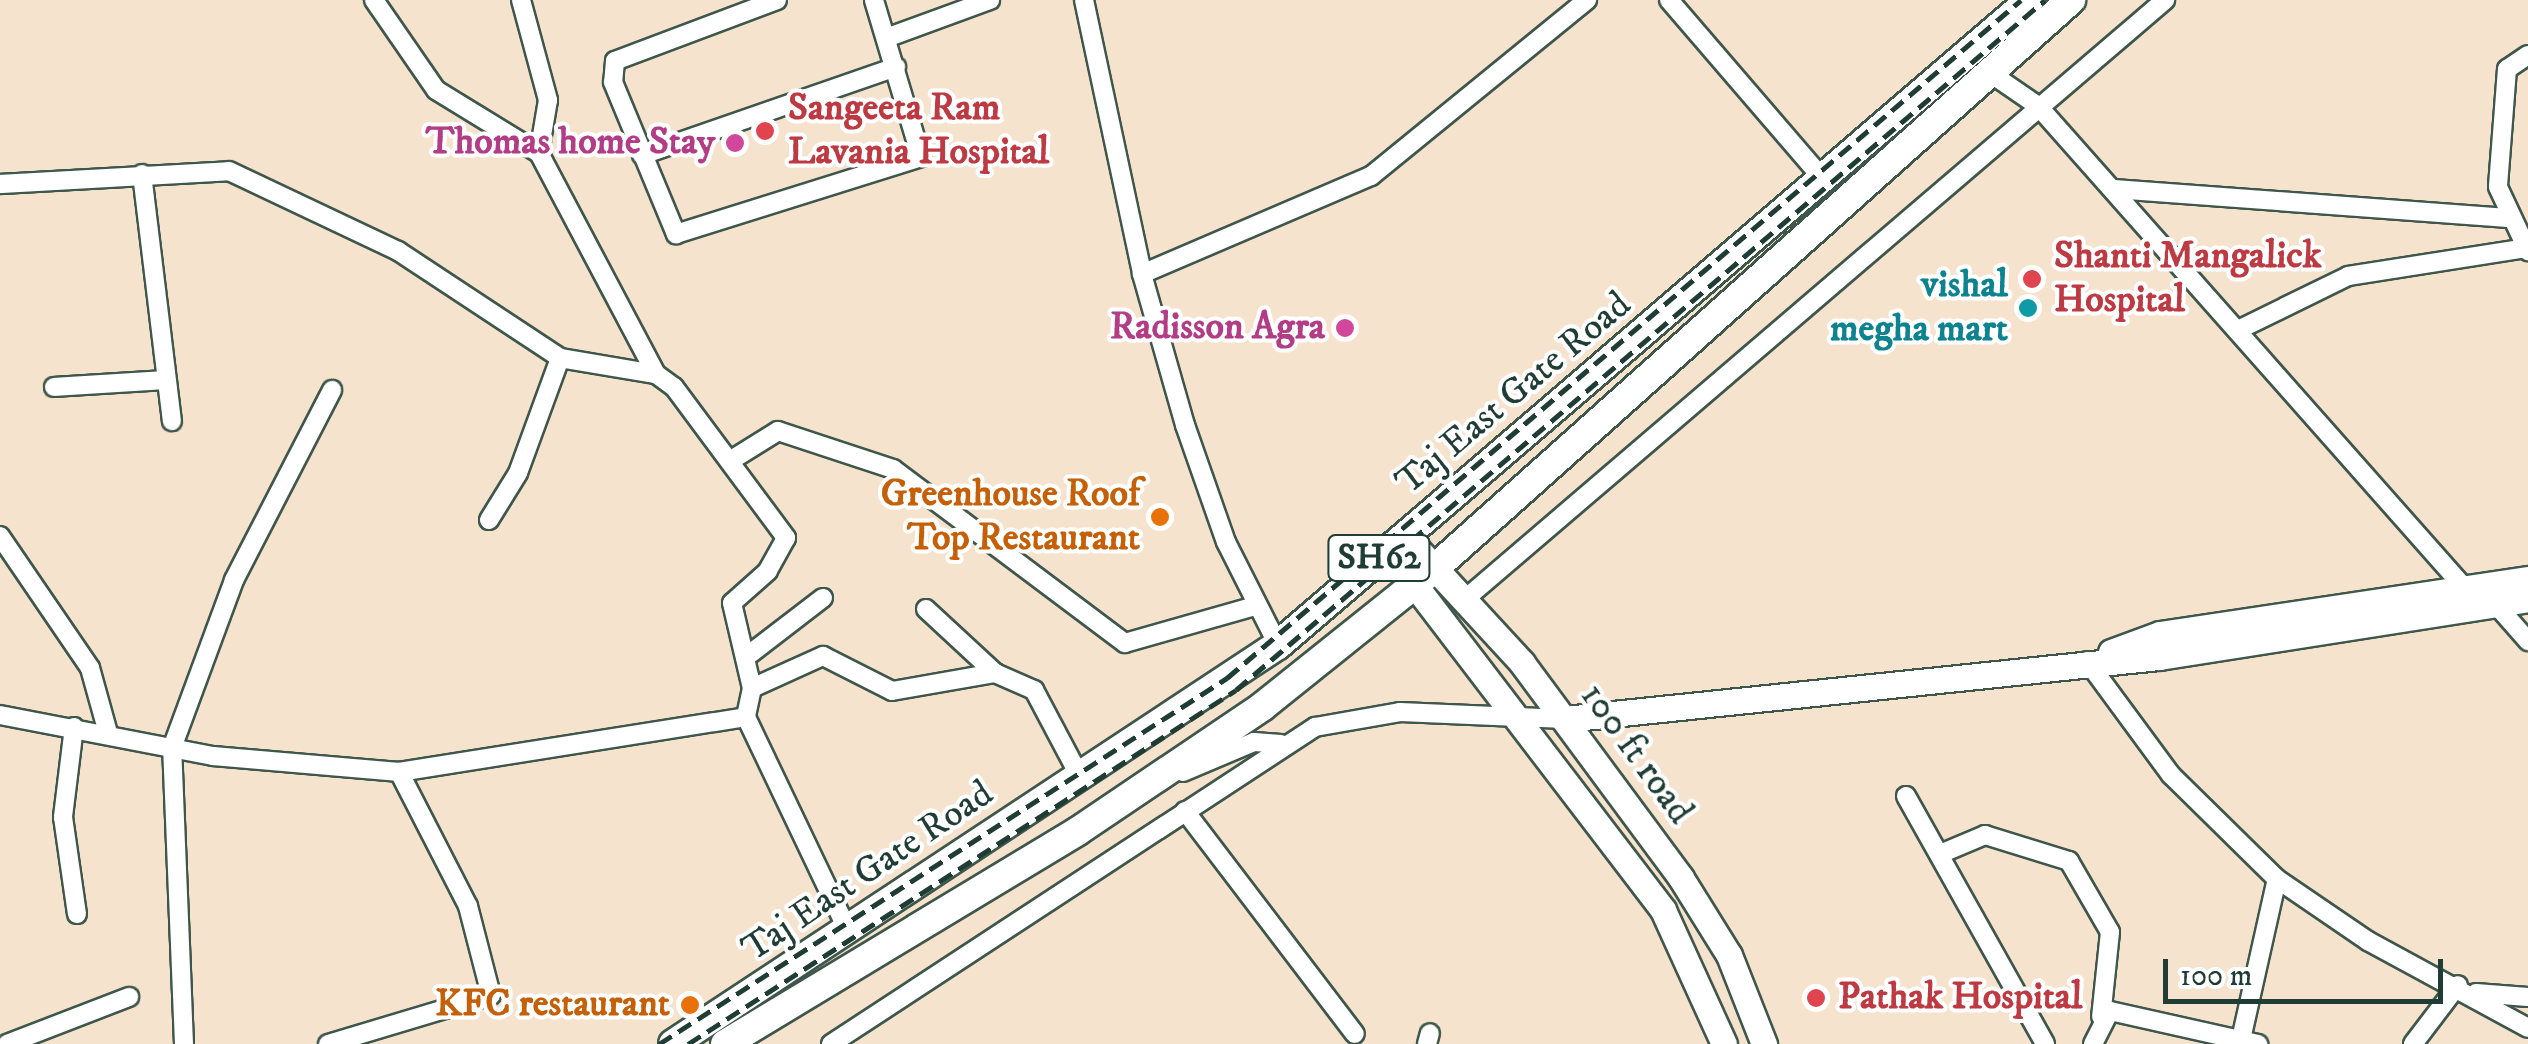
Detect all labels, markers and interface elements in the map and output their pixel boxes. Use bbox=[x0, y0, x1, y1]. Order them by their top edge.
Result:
place label: Sangeeta Ram Lavania Hospital bbox=[788, 86, 1049, 175]
marker: Sangeeta Ram Lavania Hospital bbox=[752, 118, 778, 144]
place label: Thomas home Stay bbox=[426, 120, 715, 166]
marker: Thomas home Stay bbox=[724, 132, 746, 154]
place label: Shanti Mangalick Hospital bbox=[2054, 234, 2322, 323]
place label: vishal megha mart bbox=[1830, 263, 2008, 352]
marker: Shanti Mangalick Hospital bbox=[2019, 266, 2045, 292]
street label: Taj East Gate Road bbox=[1387, 283, 1641, 505]
marker: vishal megha mart bbox=[2017, 297, 2039, 319]
place label: Radisson Agra bbox=[1110, 305, 1325, 351]
marker: Radisson Agra bbox=[1334, 317, 1356, 339]
place label: Greenhouse Roof Top Restaurant bbox=[881, 472, 1140, 562]
marker: Greenhouse Roof Top Restaurant bbox=[1149, 506, 1171, 528]
road number: SH62 bbox=[1326, 528, 1432, 588]
street label: 100 ft road bbox=[1570, 675, 1702, 833]
street label: Taj East Gate Road bbox=[734, 771, 1002, 973]
scale bar bbox=[2168, 939, 2448, 1001]
text: 100 m bbox=[2180, 958, 2252, 995]
place label: Pathak Hospital bbox=[1838, 975, 2082, 1021]
place label: KFC restaurant bbox=[435, 982, 670, 1028]
marker: Pathak Hospital bbox=[1803, 985, 1829, 1011]
marker: KFC restaurant bbox=[679, 994, 701, 1016]

